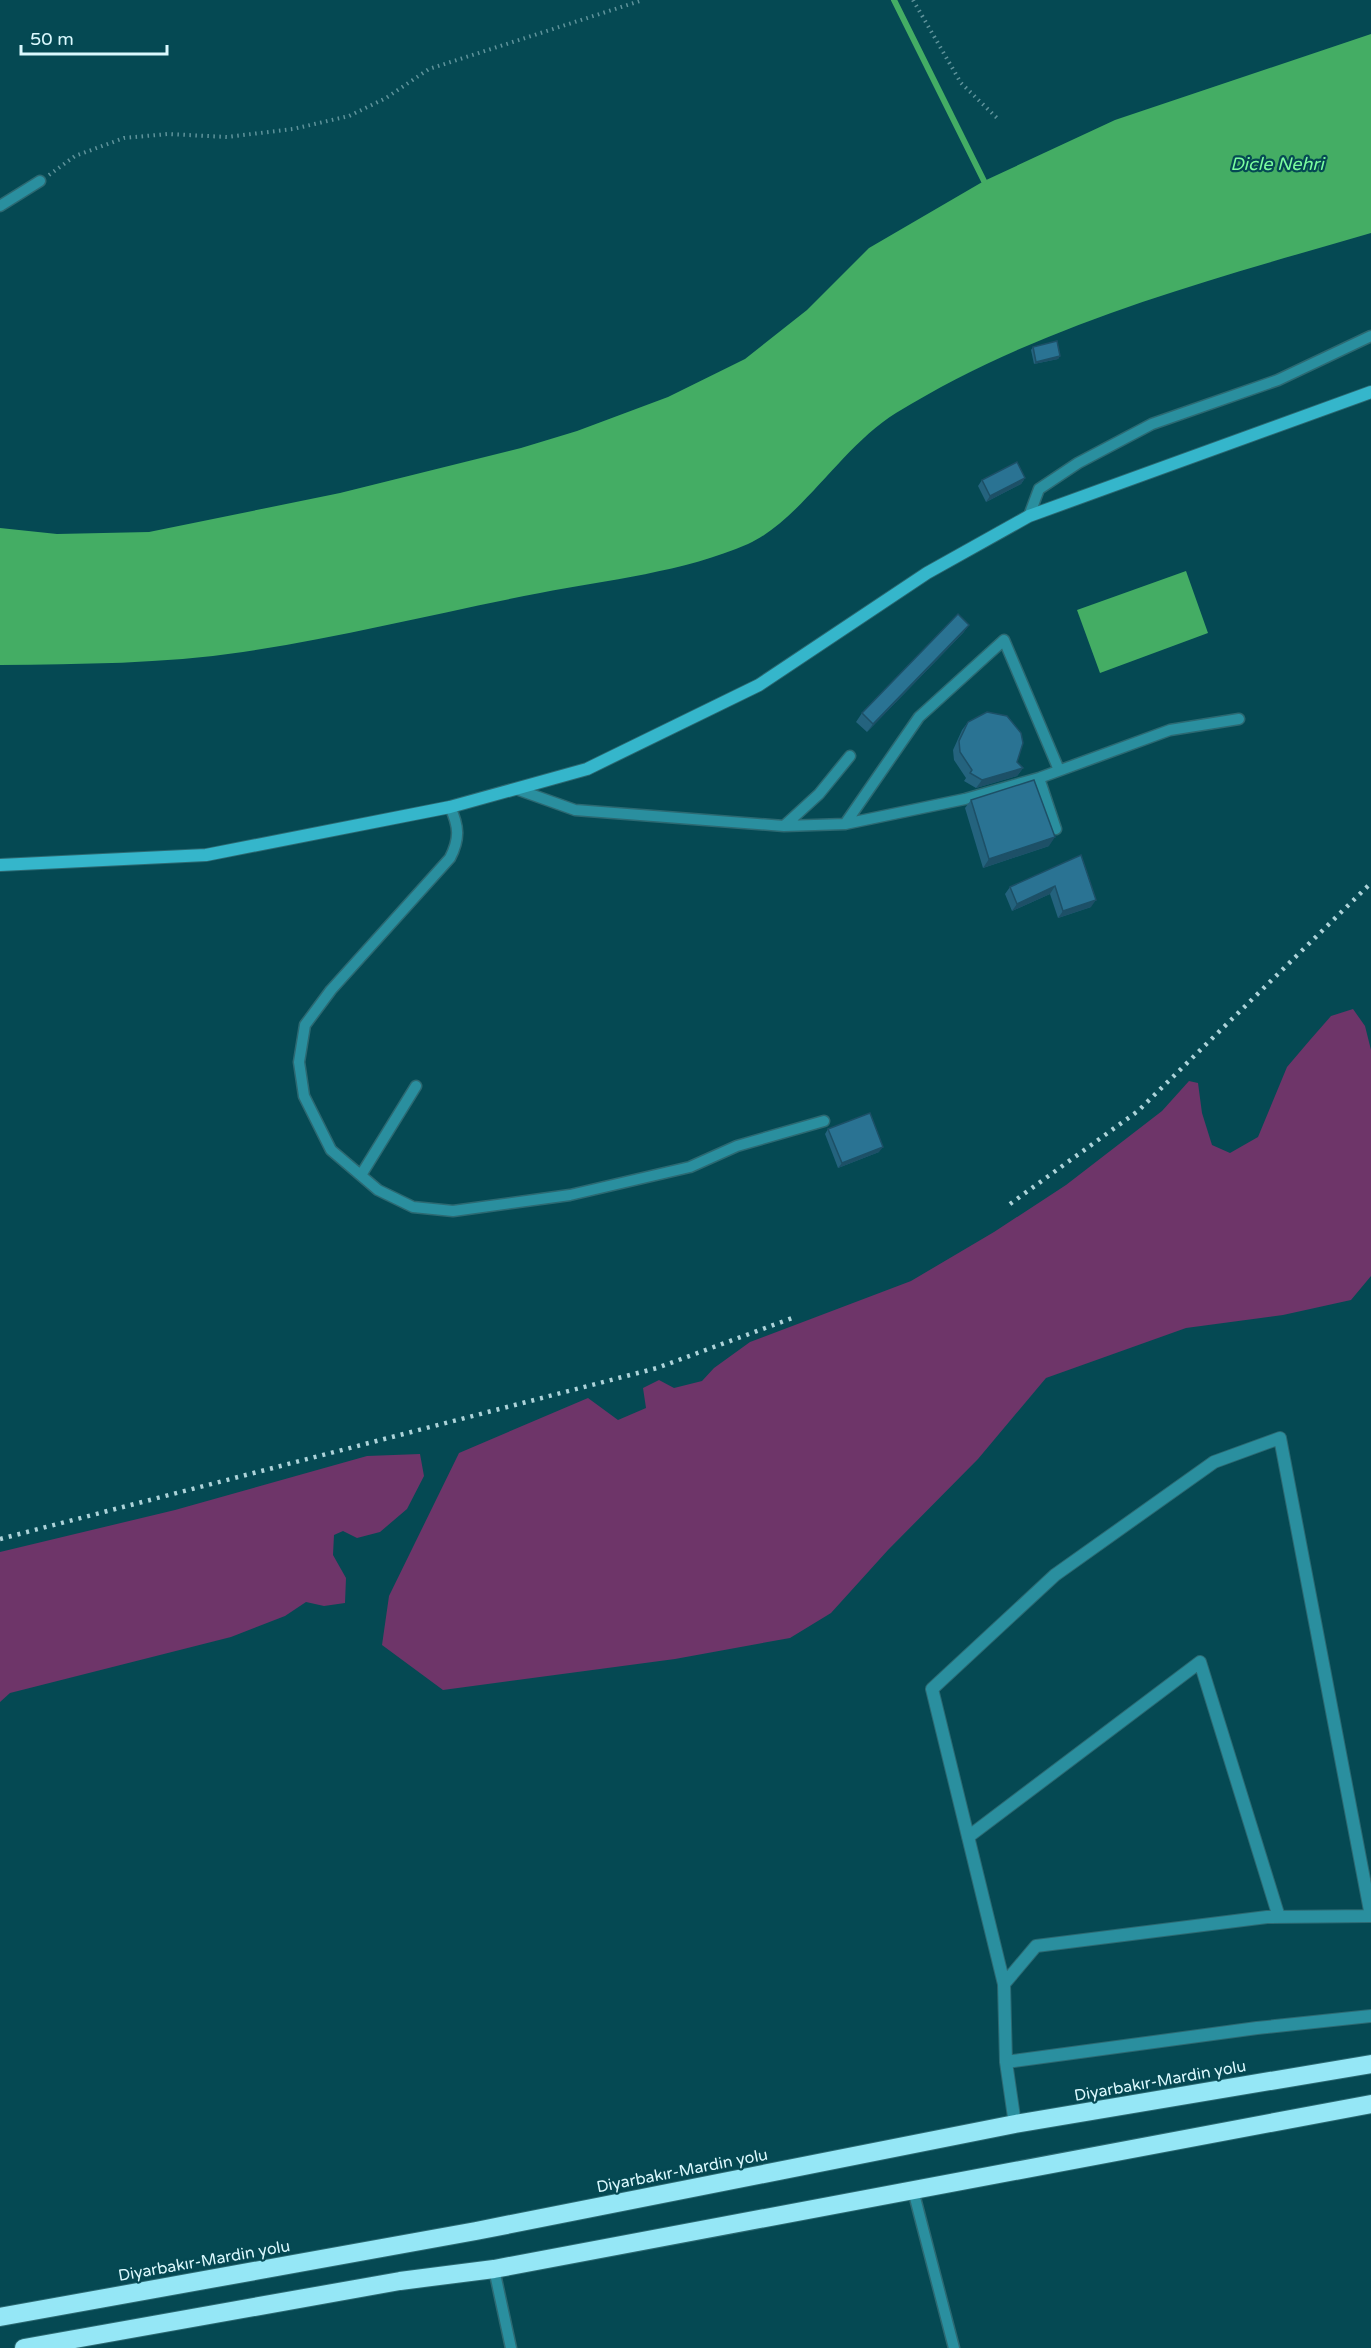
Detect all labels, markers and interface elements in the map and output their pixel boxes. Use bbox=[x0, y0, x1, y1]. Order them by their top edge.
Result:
scale bar bbox=[21, 18, 166, 56]
text: 50 m bbox=[30, 28, 74, 50]
water label: Dicle Nehri bbox=[1230, 153, 1326, 175]
street label: Diyarbakır-Mardin yolu bbox=[1073, 2056, 1248, 2106]
street label: Diyarbakır-Mardin yolu bbox=[595, 2145, 770, 2197]
street label: Diyarbakır-Mardin yolu bbox=[117, 2236, 292, 2286]

